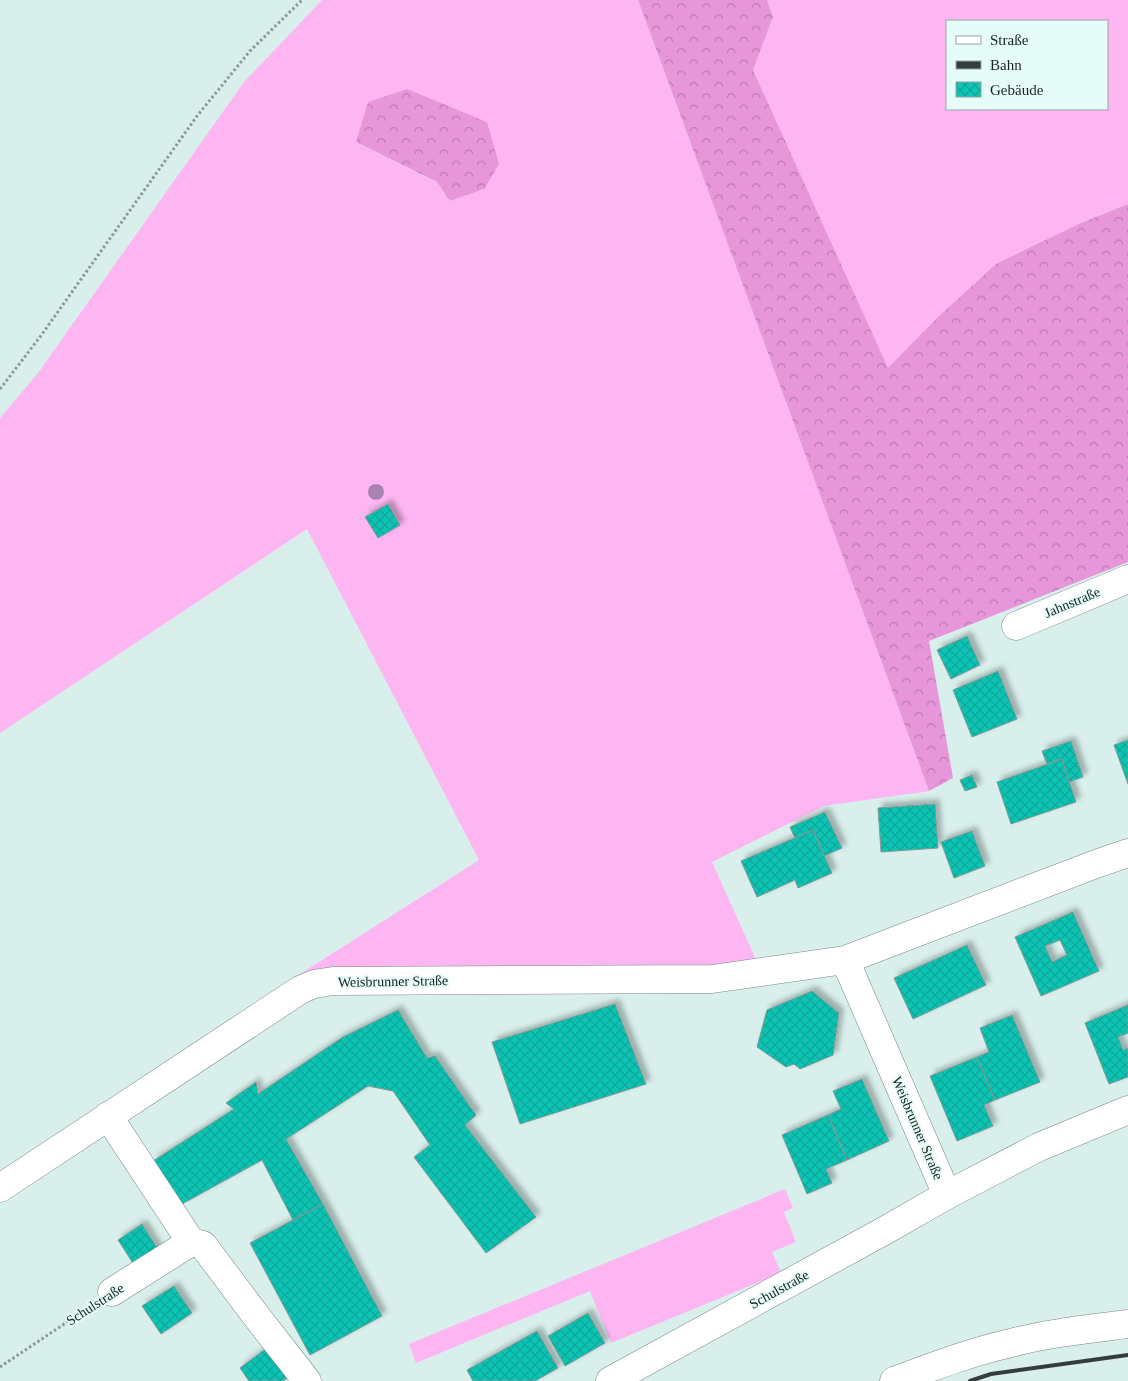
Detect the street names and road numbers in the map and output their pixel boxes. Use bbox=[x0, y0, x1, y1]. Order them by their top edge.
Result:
street label: Jahnstraße bbox=[1042, 584, 1102, 621]
street label: Weisbrunner Straße bbox=[338, 973, 448, 990]
street label: Weisbrunner Straße bbox=[889, 1074, 946, 1182]
street label: Schulstraße bbox=[747, 1267, 811, 1312]
street label: Schulstraße bbox=[64, 1280, 127, 1328]

